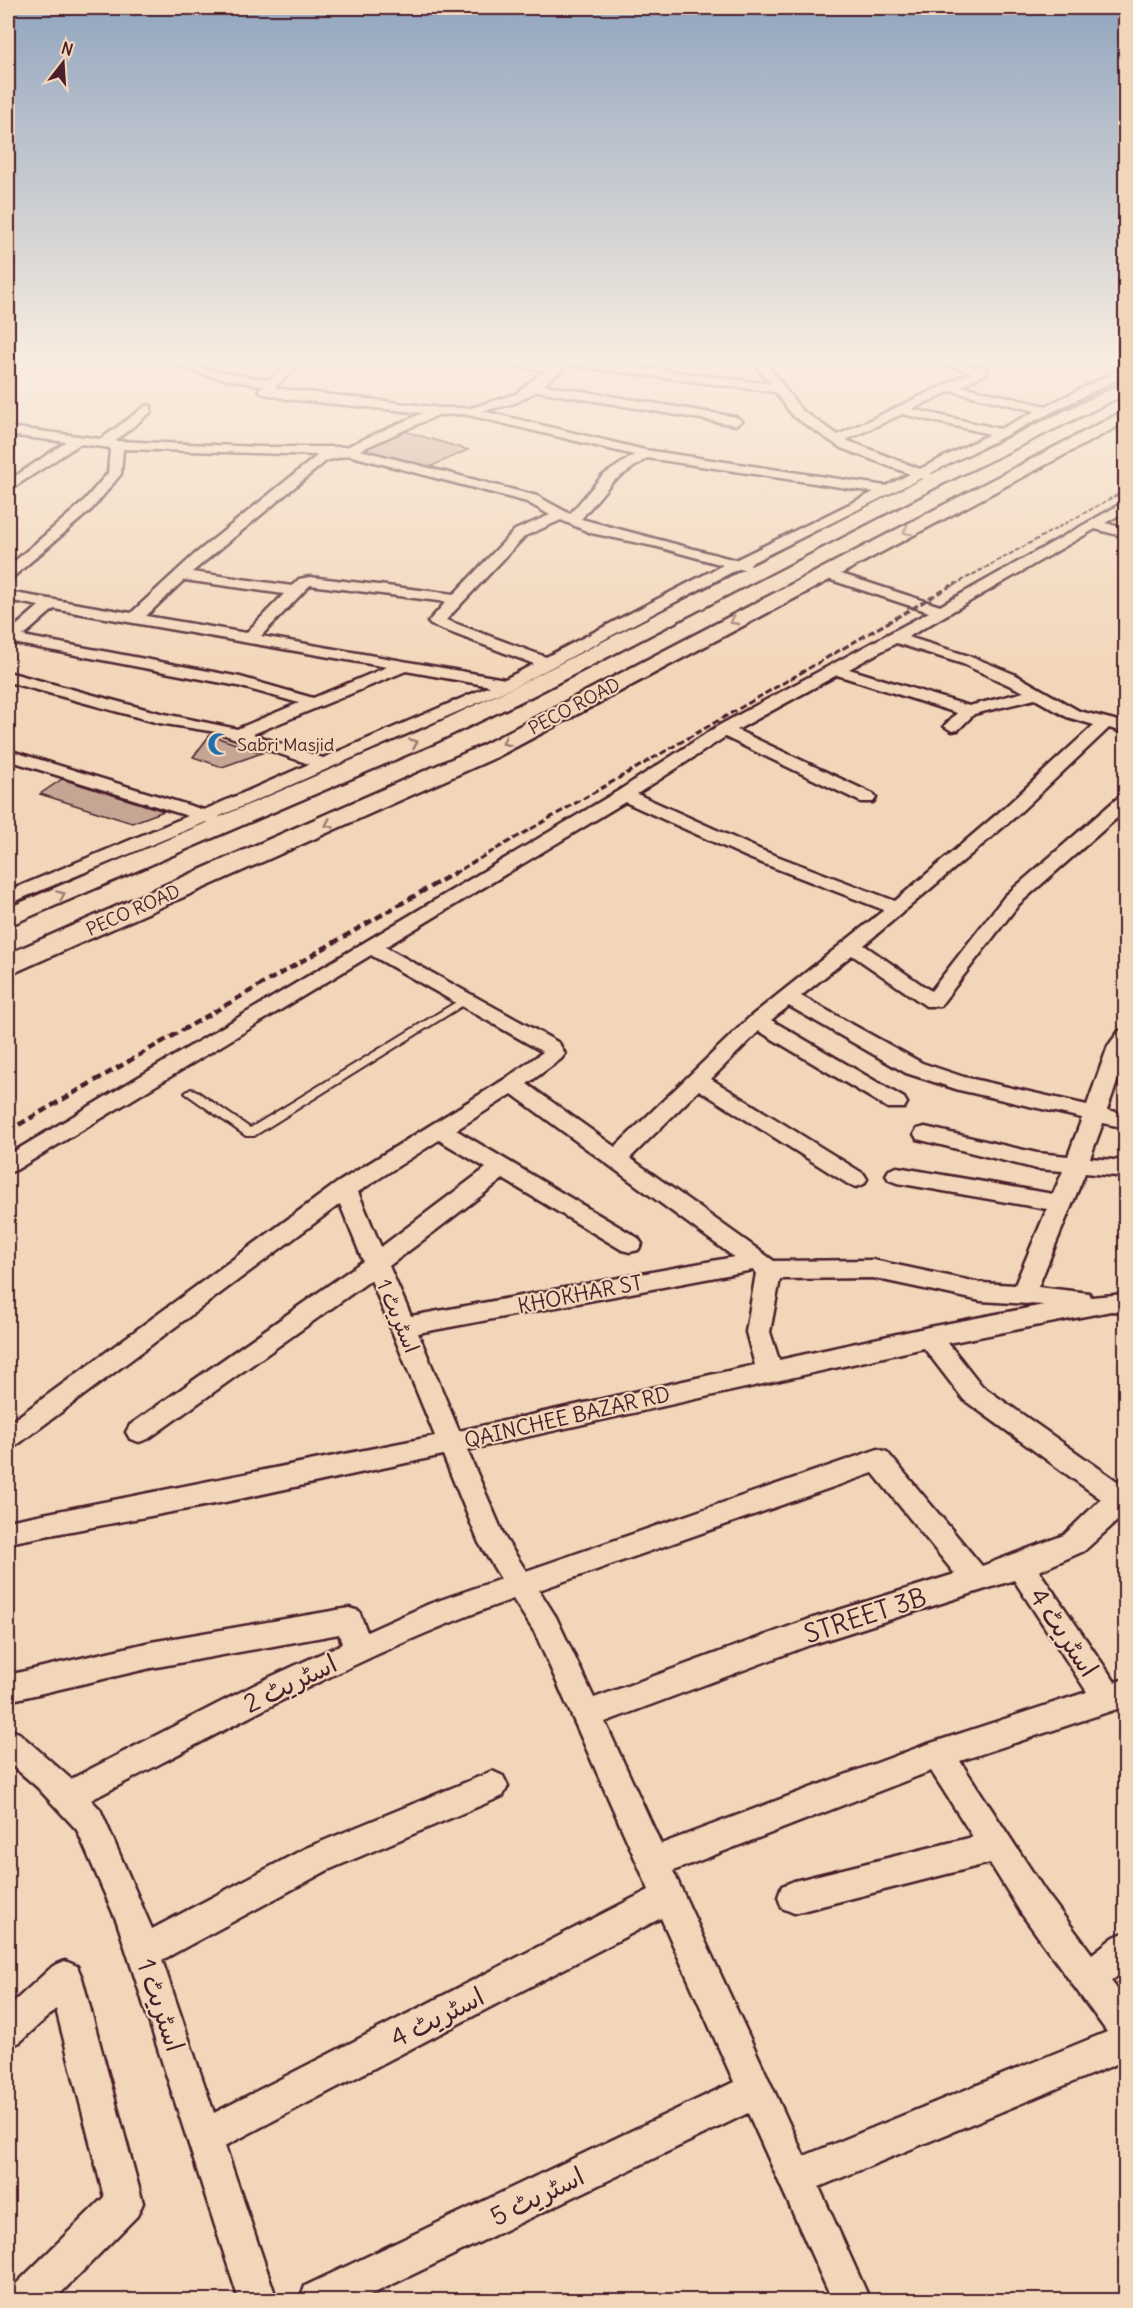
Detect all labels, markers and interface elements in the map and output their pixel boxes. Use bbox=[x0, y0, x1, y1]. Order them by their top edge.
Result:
north arrow bbox=[33, 33, 93, 93]
text: N bbox=[59, 37, 76, 60]
one-way arrow bbox=[902, 523, 913, 535]
one-way arrow bbox=[730, 614, 740, 625]
street label: PECO ROAD bbox=[524, 672, 624, 740]
mosque icon: Sabri Masjid bbox=[206, 731, 232, 757]
place label: Sabri Masjid bbox=[237, 733, 335, 756]
one-way arrow bbox=[502, 735, 512, 746]
one-way arrow bbox=[408, 738, 419, 750]
one-way arrow bbox=[324, 816, 335, 828]
street label: PECO ROAD bbox=[82, 879, 184, 941]
one-way arrow bbox=[55, 890, 66, 902]
street label: KHOKHAR ST bbox=[515, 1269, 645, 1319]
street label: اسٹریٹ 1 bbox=[370, 1275, 426, 1357]
street label: QAINCHEE BAZAR RD bbox=[461, 1380, 673, 1454]
street label: STREET 3B bbox=[800, 1580, 930, 1650]
street label: اسٹریٹ 4 bbox=[1022, 1581, 1106, 1683]
street label: اسٹریٹ 2 bbox=[238, 1646, 342, 1720]
street label: اسٹریٹ 1 bbox=[130, 1954, 192, 2056]
street label: اسٹریٹ 4 bbox=[385, 1979, 489, 2055]
street label: اسٹریٹ 5 bbox=[485, 2159, 589, 2233]

